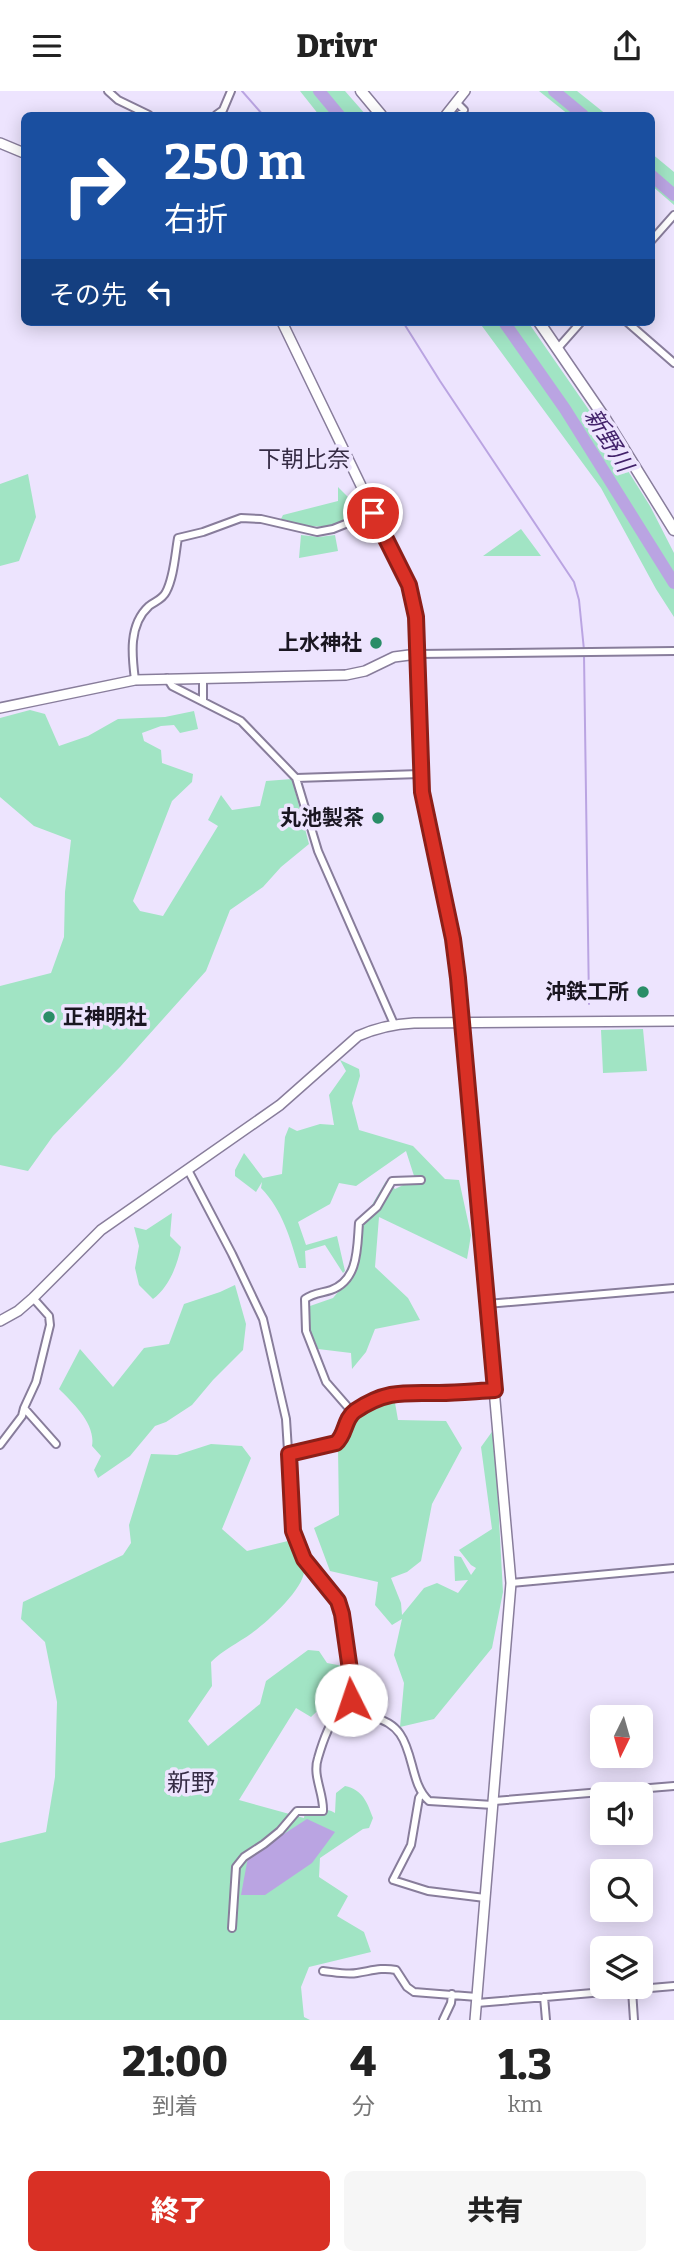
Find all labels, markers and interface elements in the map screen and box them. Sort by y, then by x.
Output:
icon: menu [28,27,66,65]
text: Drivr [297,27,377,65]
icon: share [608,27,646,65]
text: 250 m [164,133,305,192]
icon: right [49,140,140,231]
text: 右折 [164,200,228,238]
icon: left [141,273,179,311]
text: その先 [49,280,127,311]
water label: 新野川 [579,403,641,479]
district label: 下朝比奈 [258,445,350,473]
pin [343,483,403,543]
icon: arrive [354,494,392,532]
place label: 上水神社 [278,630,362,656]
marker: 上水神社 [368,635,384,651]
place label: 丸池製茶 [280,805,364,831]
marker: 丸池製茶 [370,810,386,826]
place label: 沖鉄工所 [545,979,629,1005]
marker: 沖鉄工所 [635,984,651,1000]
place label: 正神明社 [63,1004,147,1030]
marker: 正神明社 [41,1009,57,1025]
position arrow [314,1663,388,1737]
north arrow [590,1705,653,1767]
map controls [590,1705,653,1999]
district label: 新野 [167,1769,215,1797]
button: sound [590,1782,653,1845]
button: search [590,1859,653,1922]
button: layers [590,1936,653,1999]
text: 21:00 [122,2037,228,2087]
text: 4 [350,2037,376,2087]
text: 1.3 [498,2040,552,2090]
text: km [508,2090,542,2118]
text: 到着 [152,2092,198,2120]
text: 分 [352,2092,375,2120]
button: 終了 [28,2171,330,2251]
button: 共有 [344,2171,646,2251]

